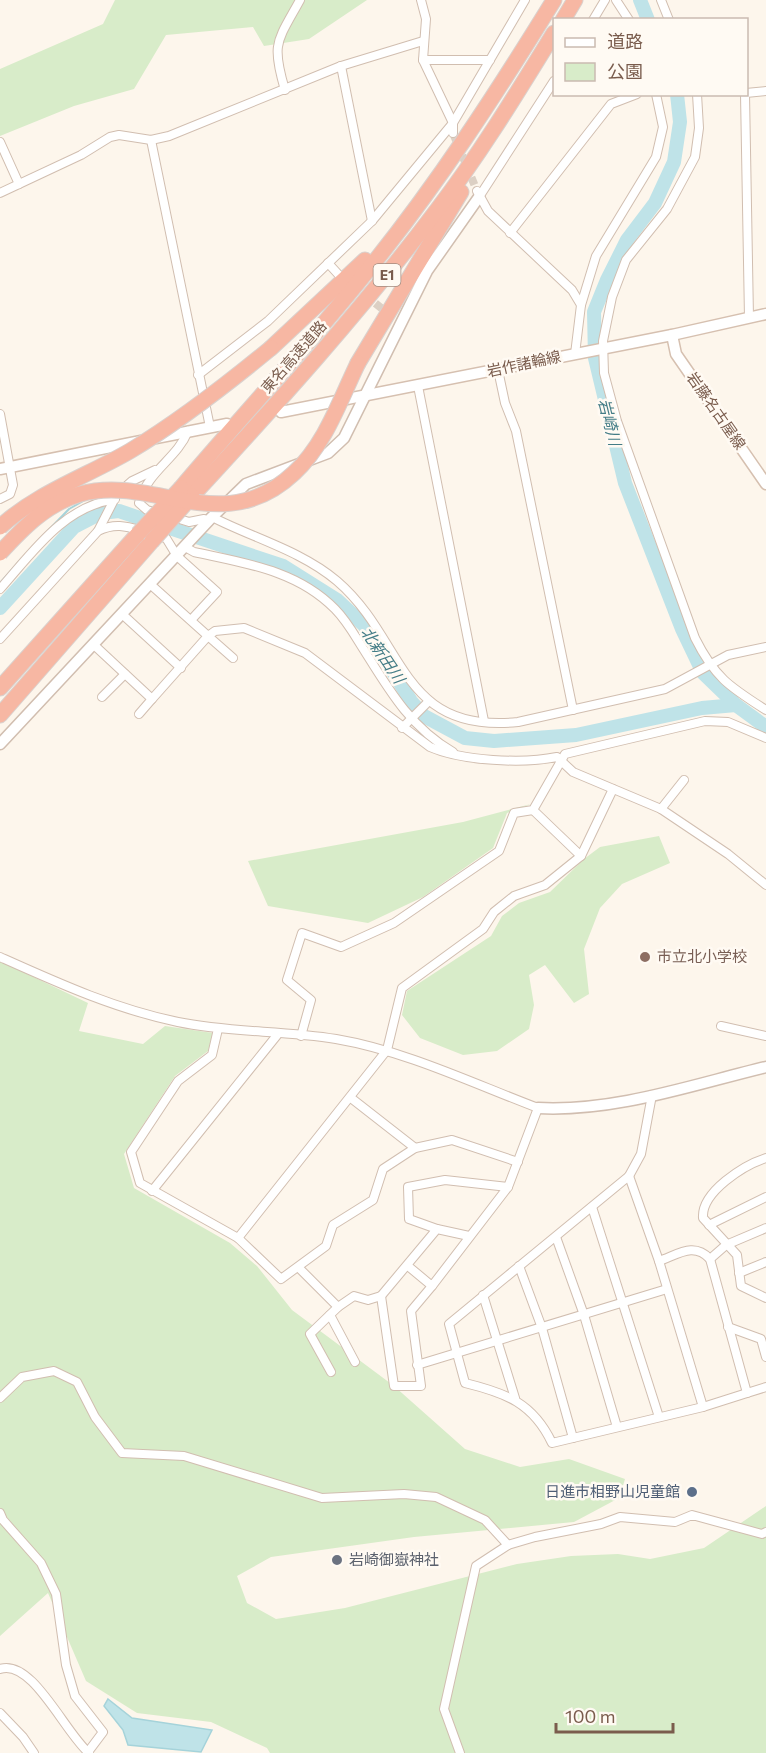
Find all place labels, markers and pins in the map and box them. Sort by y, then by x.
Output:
place label: 市立北小学校 [657,947,747,965]
marker: 市立北小学校 [638,950,652,964]
place label: 日進市相野山児童館 [545,1482,680,1500]
marker: 日進市相野山児童館 [685,1485,699,1499]
place label: 岩崎御嶽神社 [349,1550,439,1568]
marker: 岩崎御嶽神社 [330,1553,344,1567]

